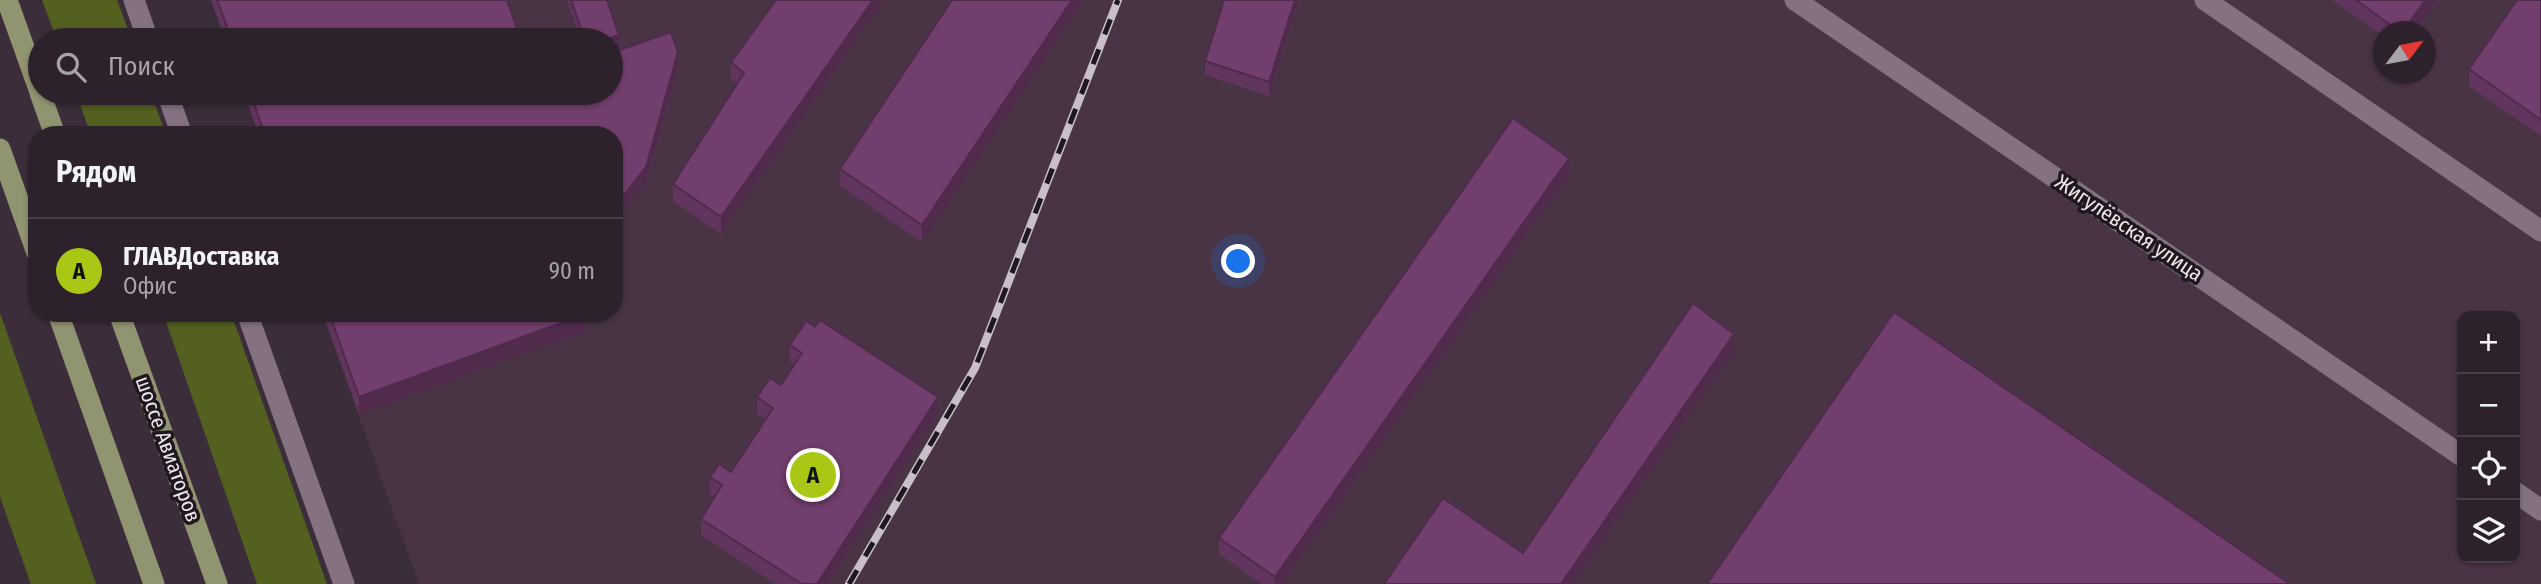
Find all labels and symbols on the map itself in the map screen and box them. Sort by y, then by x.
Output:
north arrow [2373,21,2436,84]
street label: Жигулёвская улица [2050,169,2208,287]
your location [1221,244,1255,278]
street label: шоссе Авиаторов [130,373,206,525]
pin: A [790,449,836,501]

